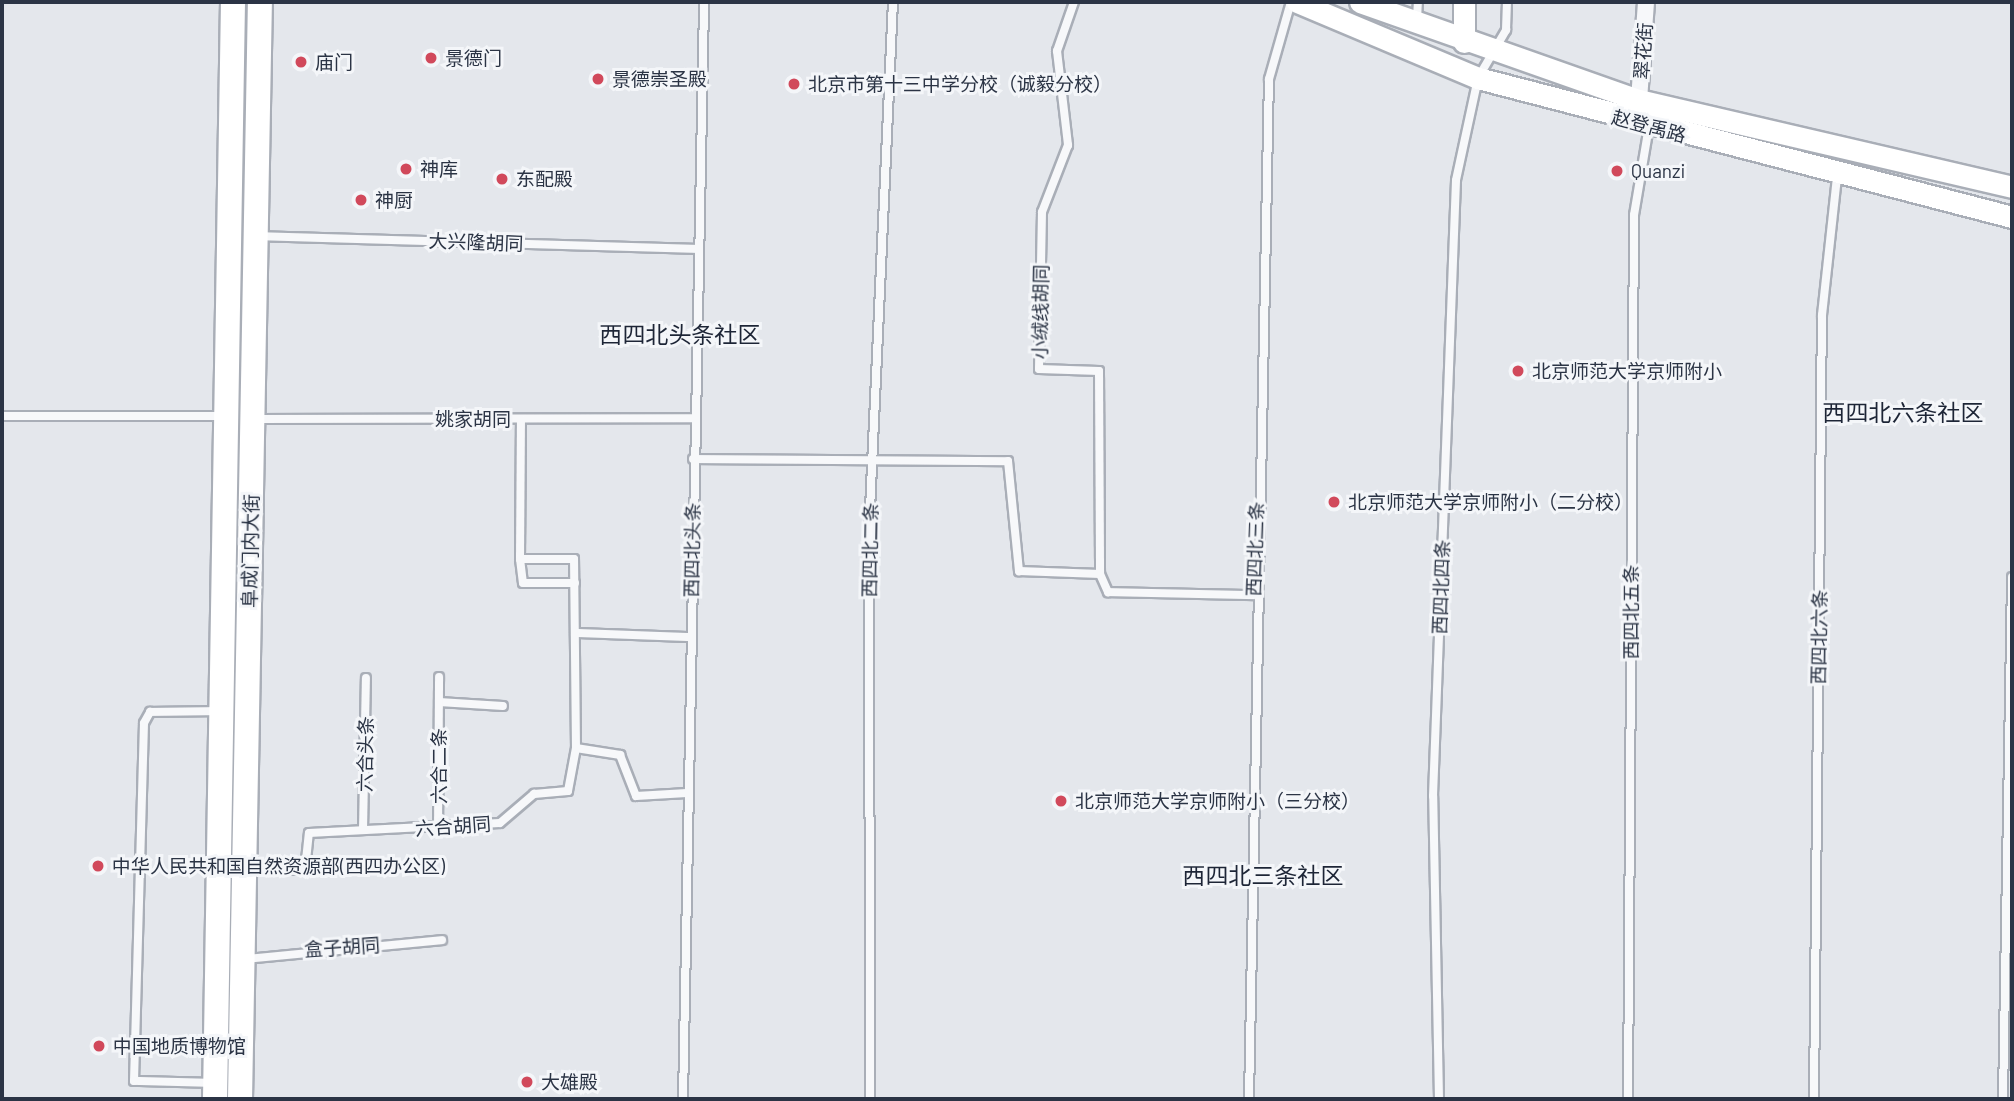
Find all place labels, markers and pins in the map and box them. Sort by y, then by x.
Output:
place label: 景德门 [445,47,502,69]
marker: 景德门 [423,50,439,66]
place label: 庙门 [315,51,353,73]
marker: 庙门 [293,54,309,70]
place label: 景德崇圣殿 [612,68,707,90]
marker: 景德崇圣殿 [590,71,606,87]
place label: 北京市第十三中学分校（诚毅分校） [808,73,1112,95]
marker: 北京市第十三中学分校（诚毅分校） [786,76,802,92]
place label: 神库 [420,158,458,180]
place label: Quanzi [1631,160,1685,182]
marker: 神库 [398,161,414,177]
marker: Quanzi [1609,163,1625,179]
place label: 东配殿 [516,168,573,190]
marker: 东配殿 [494,171,510,187]
place label: 神厨 [375,189,413,211]
marker: 神厨 [353,192,369,208]
place label: 北京师范大学京师附小 [1532,360,1722,382]
marker: 北京师范大学京师附小 [1510,363,1526,379]
place label: 北京师范大学京师附小（二分校） [1348,491,1633,513]
marker: 北京师范大学京师附小（二分校） [1326,494,1342,510]
place label: 北京师范大学京师附小（三分校） [1075,790,1360,812]
marker: 北京师范大学京师附小（三分校） [1053,793,1069,809]
place label: 中华人民共和国自然资源部(西四办公区) [112,855,445,877]
marker: 中华人民共和国自然资源部(西四办公区) [90,858,106,874]
place label: 中国地质博物馆 [113,1035,246,1057]
marker: 中国地质博物馆 [91,1038,107,1054]
place label: 大雄殿 [541,1071,598,1093]
marker: 大雄殿 [519,1074,535,1090]

